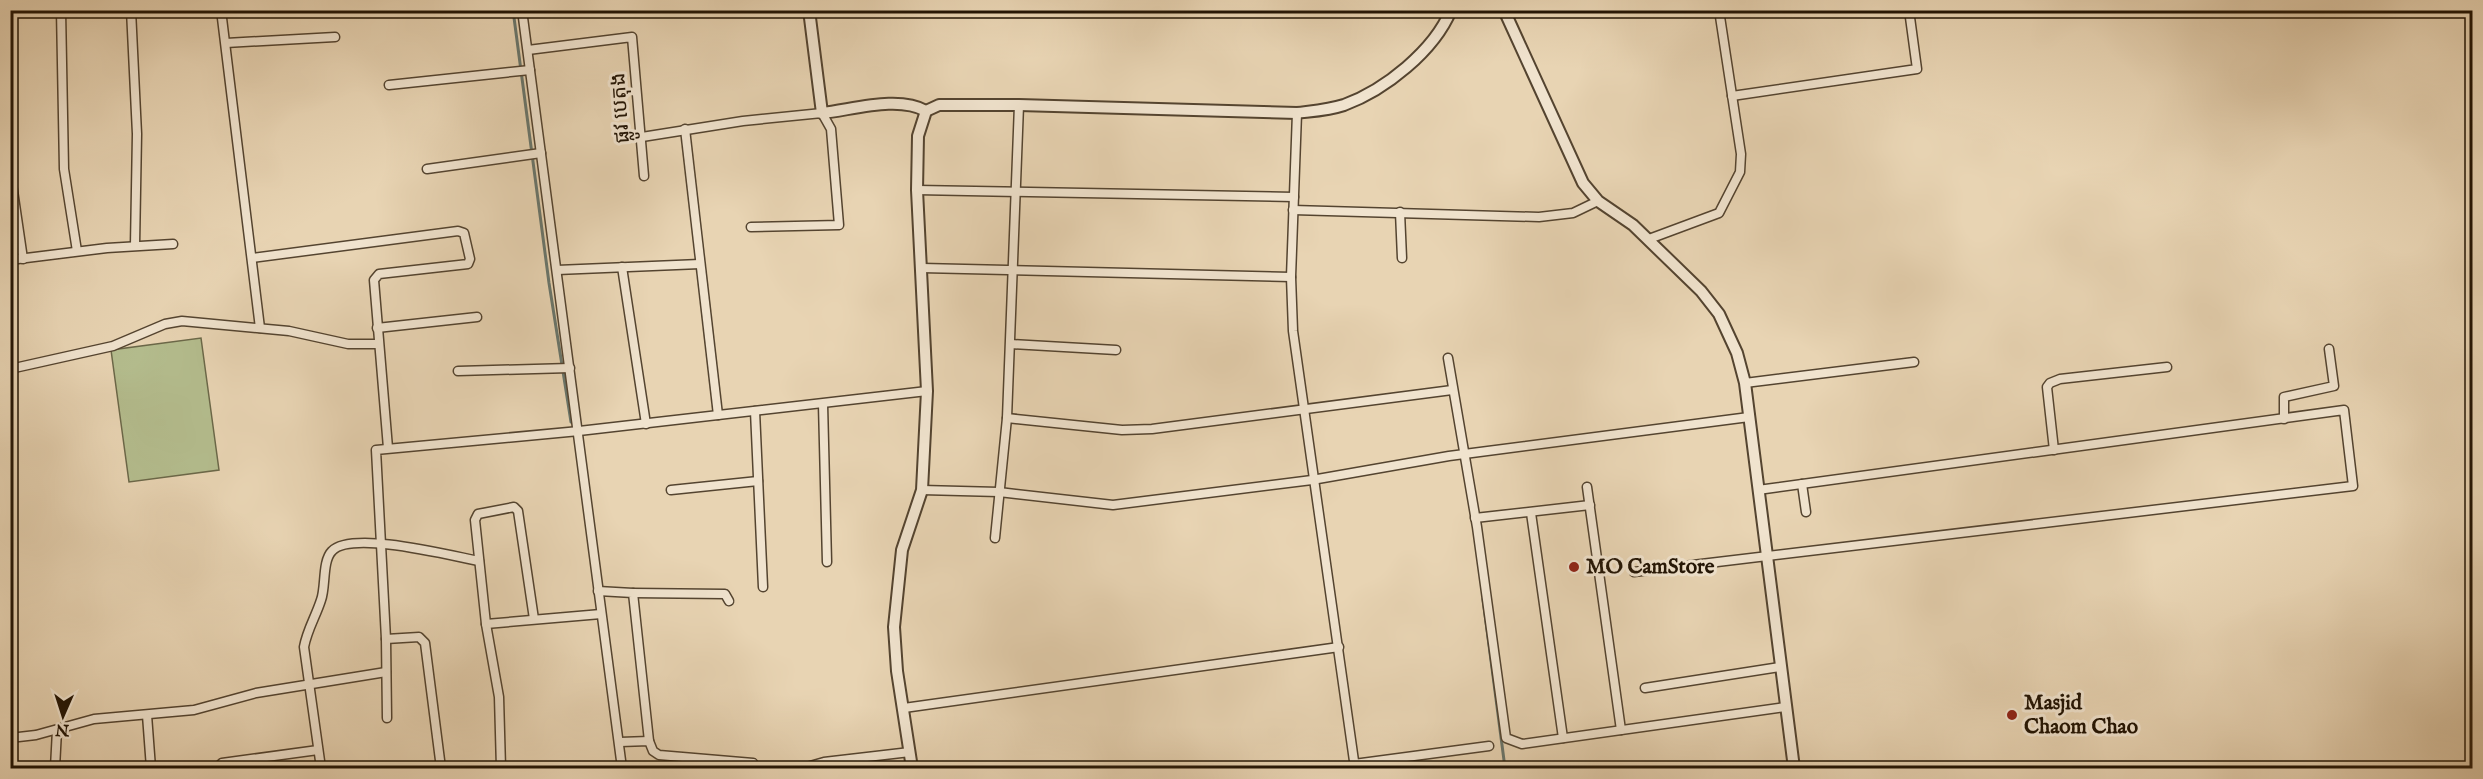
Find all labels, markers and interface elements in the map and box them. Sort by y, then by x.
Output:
street label: ផ្លូវ បេតុង [605,71,641,144]
place label: MO CamStore [1586,554,1715,581]
marker: MO CamStore [1567,560,1581,574]
north arrow [33,686,93,746]
place label: Masjid Chaom Chao [2024,690,2139,741]
marker: Masjid Chaom Chao [2005,708,2019,722]
text: N [55,719,71,739]

